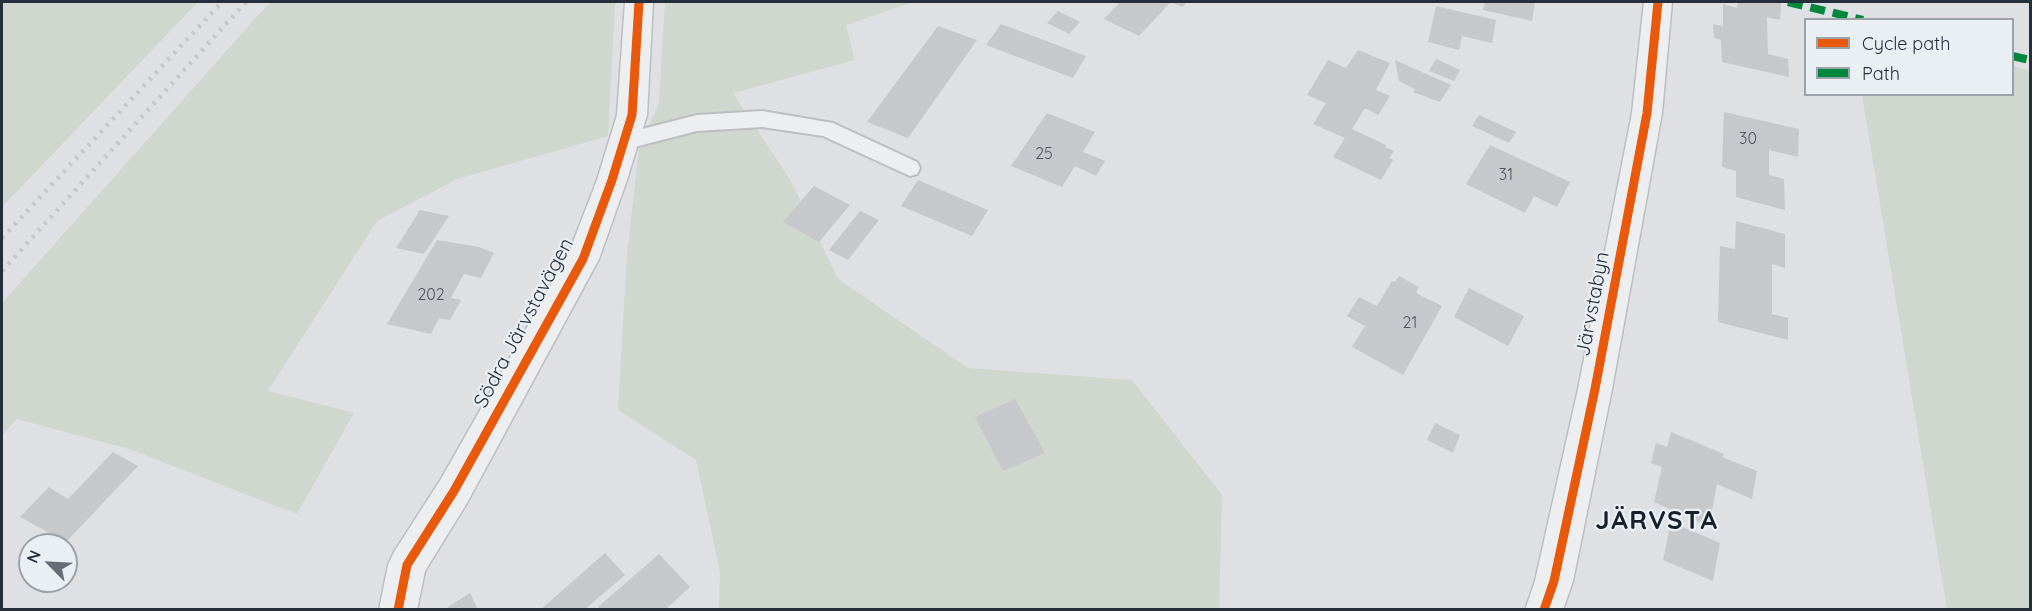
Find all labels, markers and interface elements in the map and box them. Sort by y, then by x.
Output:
legend [1804,18,2014,96]
text: Cycle path [1862,32,1950,55]
text: Path [1862,62,1900,85]
house number: 30 [1739,129,1757,149]
house number: 25 [1035,144,1053,164]
house number: 31 [1499,165,1513,185]
street label: Södra Järvstavägen [469,234,579,412]
street label: Järvstabyn [1571,250,1615,358]
house number: 202 [417,285,445,305]
house number: 21 [1403,313,1417,333]
district label: JÄRVSTA [1595,505,1719,537]
north arrow [18,533,78,593]
text: N [22,547,45,566]

